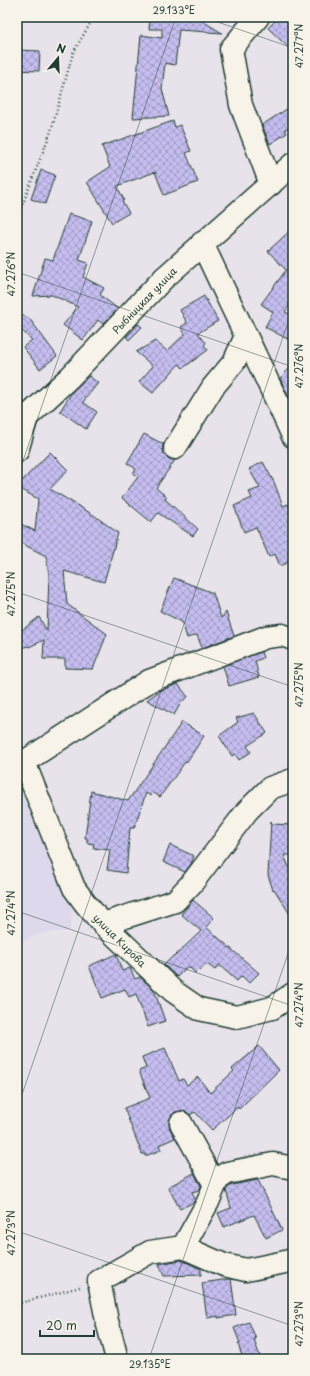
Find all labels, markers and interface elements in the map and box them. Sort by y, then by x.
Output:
text: 29.133°E [153,2,195,17]
text: 47.277°N [291,23,306,68]
north arrow [38,38,78,78]
text: N [55,39,69,58]
text: 47.276°N [3,251,18,296]
street label: Рыбницкая улица [108,263,180,337]
text: 47.276°N [291,343,306,388]
text: 47.275°N [3,571,18,617]
text: 47.275°N [291,662,306,708]
text: 47.274°N [3,890,18,936]
street label: улица Кирова [90,910,150,970]
text: 47.274°N [291,982,306,1028]
text: 47.273°N [3,1210,18,1256]
text: 47.273°N [291,1301,306,1347]
scale bar [40,1312,94,1338]
text: 20 m [46,1316,77,1334]
text: 29.135°E [129,1356,171,1371]

